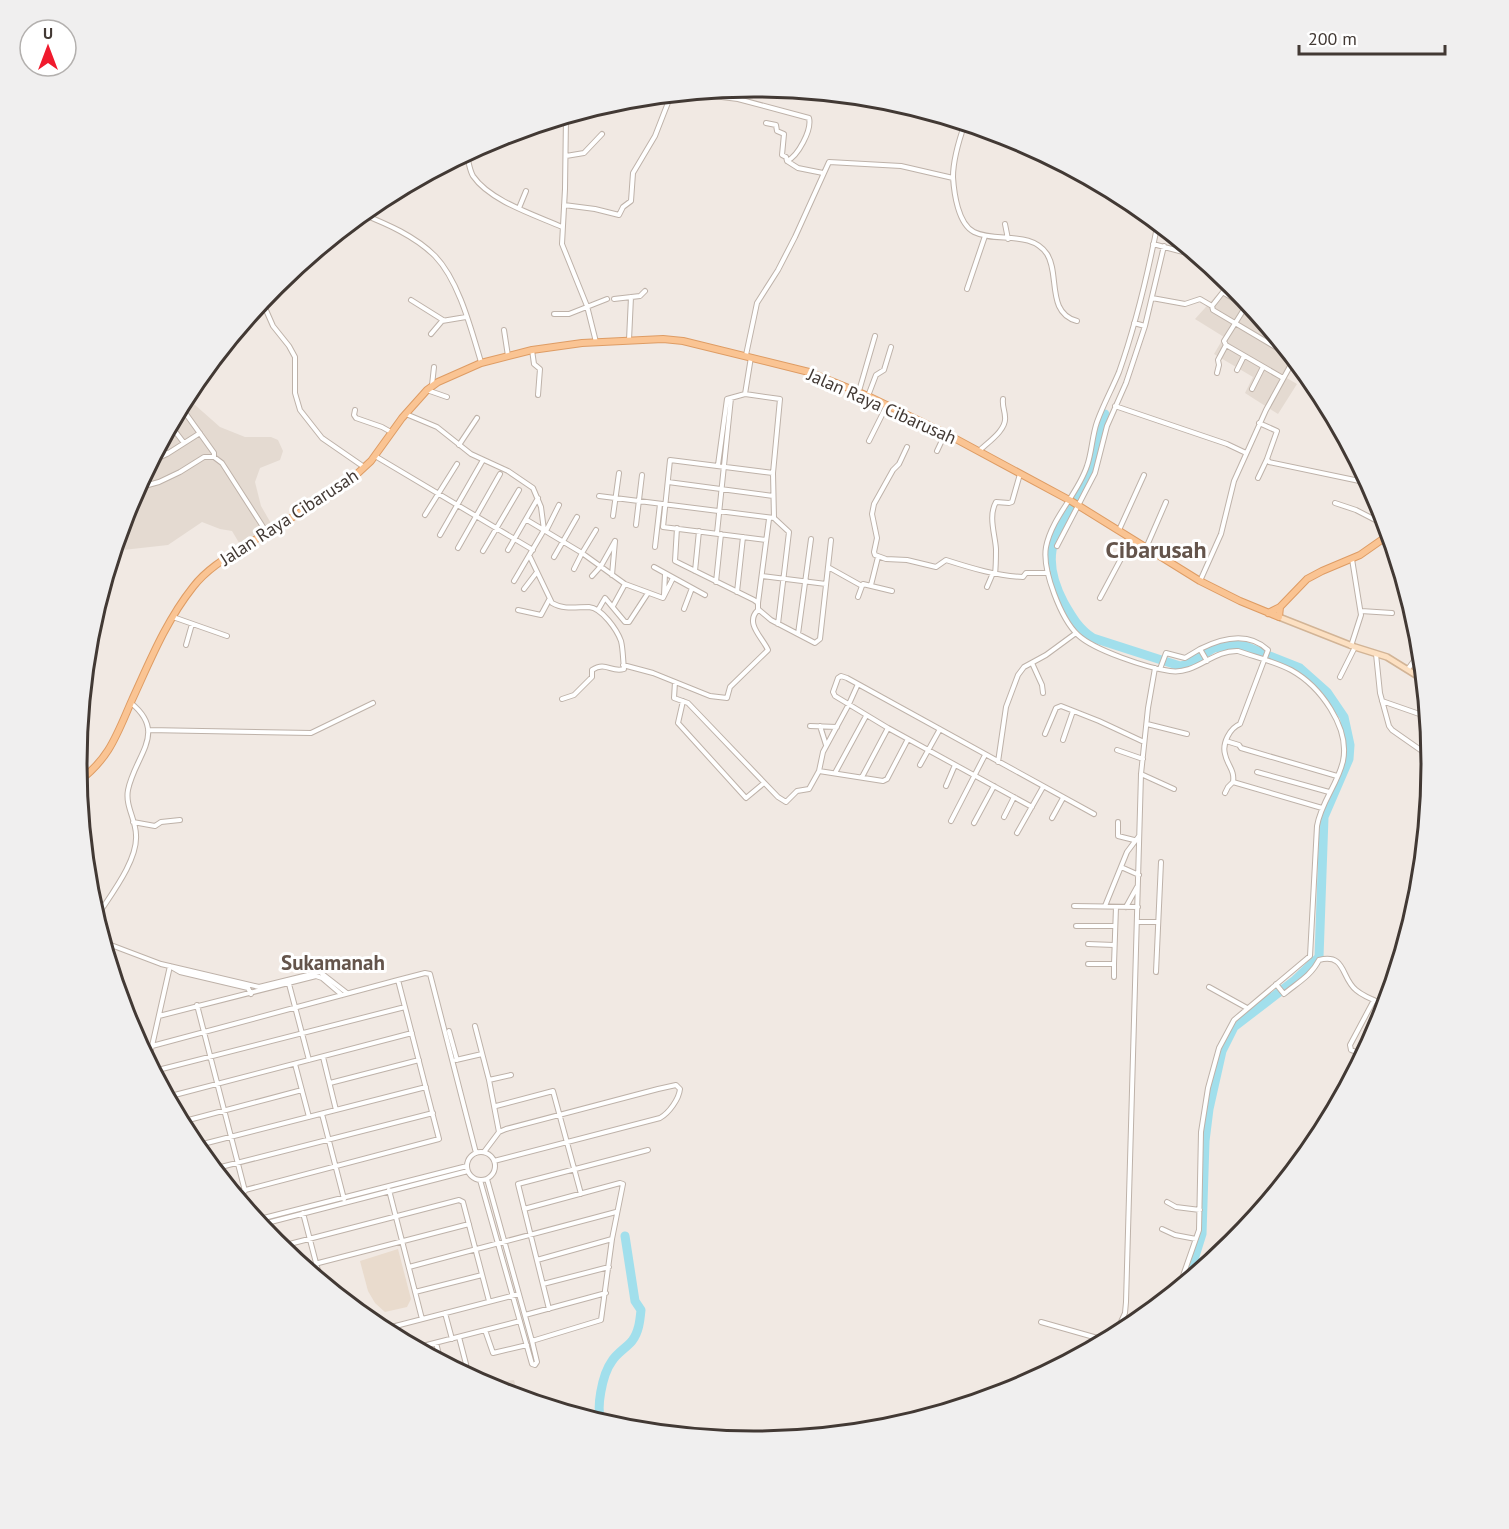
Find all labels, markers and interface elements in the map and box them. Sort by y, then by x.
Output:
north arrow [18,18,78,78]
scale bar [1299,18,1444,56]
text: U [43,23,53,43]
text: 200 m [1308,27,1357,50]
street label: Jalan Raya Cibarusah [803,362,960,449]
street label: Jalan Raya Cibarusah [215,464,363,571]
district label: Cibarusah [1105,534,1207,565]
district label: Sukamanah [281,949,385,976]

